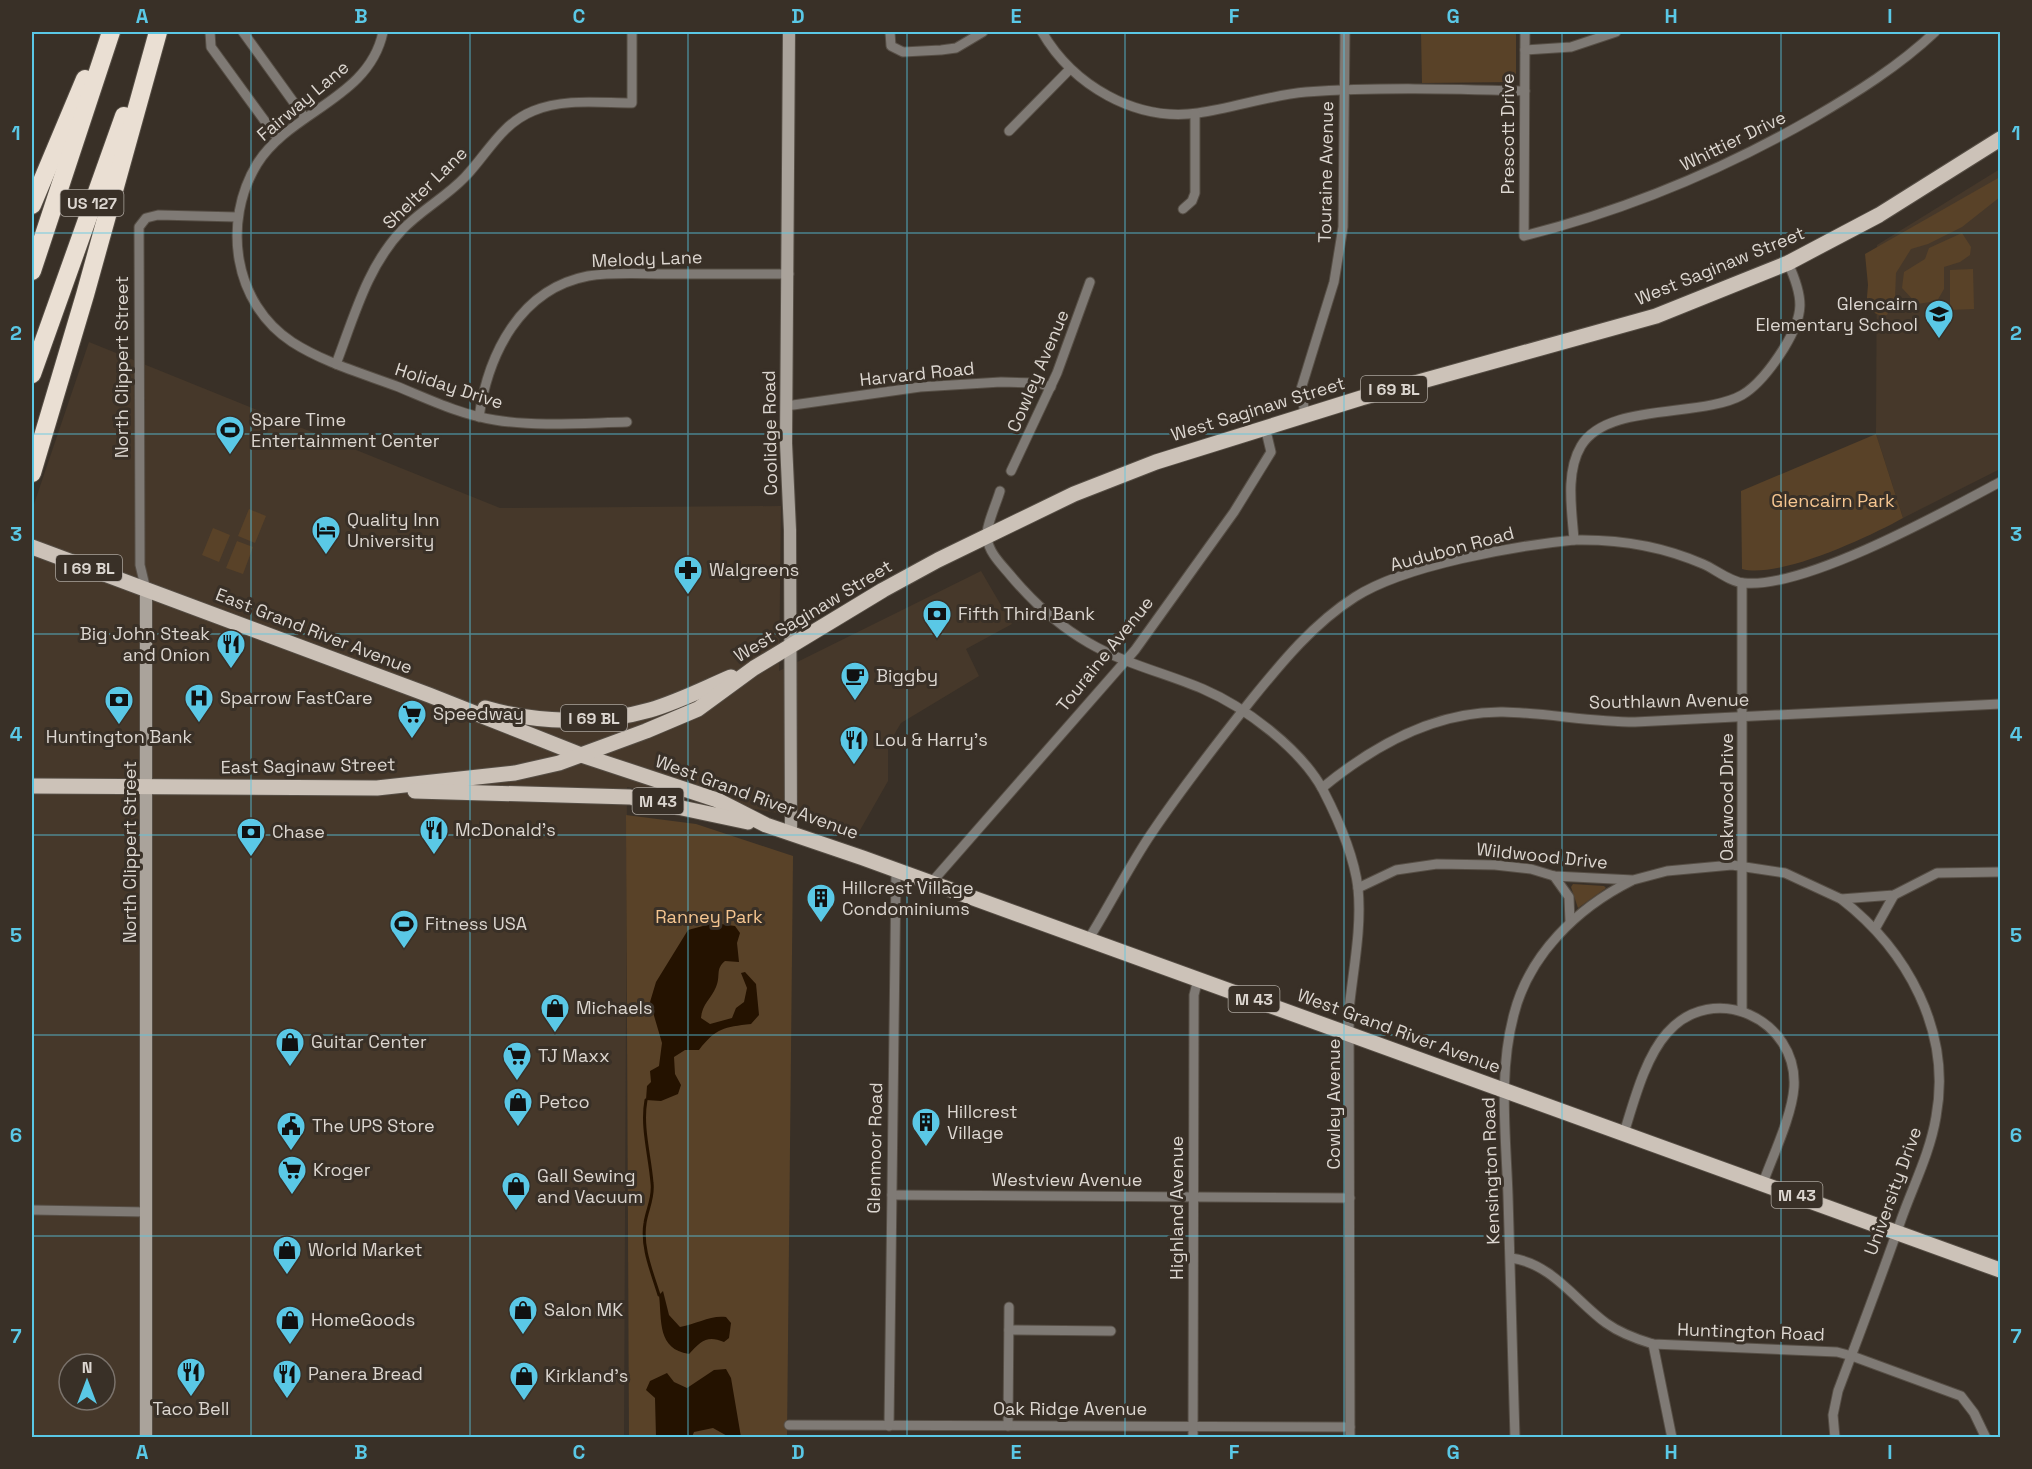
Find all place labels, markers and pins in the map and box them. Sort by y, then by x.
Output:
place label: Glencairn Elementary School [1755,292,1918,336]
school or university icon: Glencairn Elementary School [1923,298,1955,340]
place label: Spare Time Entertainment Center [251,408,440,452]
sports icon: Spare Time Entertainment Center [214,414,246,456]
place label: Quality Inn University [347,508,440,552]
hotel icon: Quality Inn University [310,514,342,556]
pharmacy icon: Walgreens [672,554,704,596]
place label: Walgreens [709,558,799,581]
bank icon: Fifth Third Bank [921,598,953,640]
place label: Fifth Third Bank [958,602,1095,625]
place label: Big John Steak and Onion [80,622,210,666]
restaurant icon: Big John Steak and Onion [215,628,247,670]
cafe icon: Biggby [839,660,871,702]
place label: Biggby [876,664,938,687]
hospital icon: Sparrow FastCare [183,682,215,724]
bank icon: Huntington Bank [103,684,135,726]
place label: Sparrow FastCare [220,686,373,709]
supermarket icon: Speedway [396,698,428,740]
place label: Speedway [433,702,524,725]
restaurant icon: Lou & Harry's [838,724,870,766]
place label: Huntington Bank [46,725,193,748]
place label: Lou & Harry's [875,728,988,751]
restaurant icon: McDonald's [418,814,450,856]
bank icon: Chase [235,816,267,858]
place label: McDonald's [455,818,556,841]
place label: Chase [272,820,325,843]
place label: Hillcrest Village Condominiums [842,876,974,920]
building icon: Hillcrest Village Condominiums [805,882,837,924]
sports icon: Fitness USA [388,908,420,950]
place label: Fitness USA [425,912,527,935]
shop icon: Michaels [539,992,571,1034]
place label: Michaels [576,996,652,1019]
shop icon: Guitar Center [274,1026,306,1068]
place label: Guitar Center [311,1030,427,1053]
supermarket icon: TJ Maxx [501,1040,533,1082]
place label: TJ Maxx [538,1044,610,1067]
shop icon: Petco [502,1086,534,1128]
place label: Petco [539,1090,590,1113]
place label: Hillcrest Village [947,1100,1017,1144]
building icon: Hillcrest Village [910,1106,942,1148]
public building icon: The UPS Store [275,1110,307,1152]
place label: The UPS Store [312,1114,435,1137]
supermarket icon: Kroger [276,1154,308,1196]
place label: Kroger [313,1158,371,1181]
place label: Gall Sewing and Vacuum [537,1164,643,1208]
shop icon: Gall Sewing and Vacuum [500,1170,532,1212]
shop icon: World Market [271,1234,303,1276]
place label: World Market [308,1238,423,1261]
shop icon: Salon MK [507,1294,539,1336]
place label: Salon MK [544,1298,623,1321]
shop icon: HomeGoods [274,1304,306,1346]
place label: HomeGoods [311,1308,415,1331]
restaurant icon: Taco Bell [175,1356,207,1398]
restaurant icon: Panera Bread [271,1358,303,1400]
shop icon: Kirkland's [508,1360,540,1402]
place label: Panera Bread [308,1362,423,1385]
place label: Kirkland's [545,1364,628,1387]
place label: Taco Bell [152,1397,230,1420]

